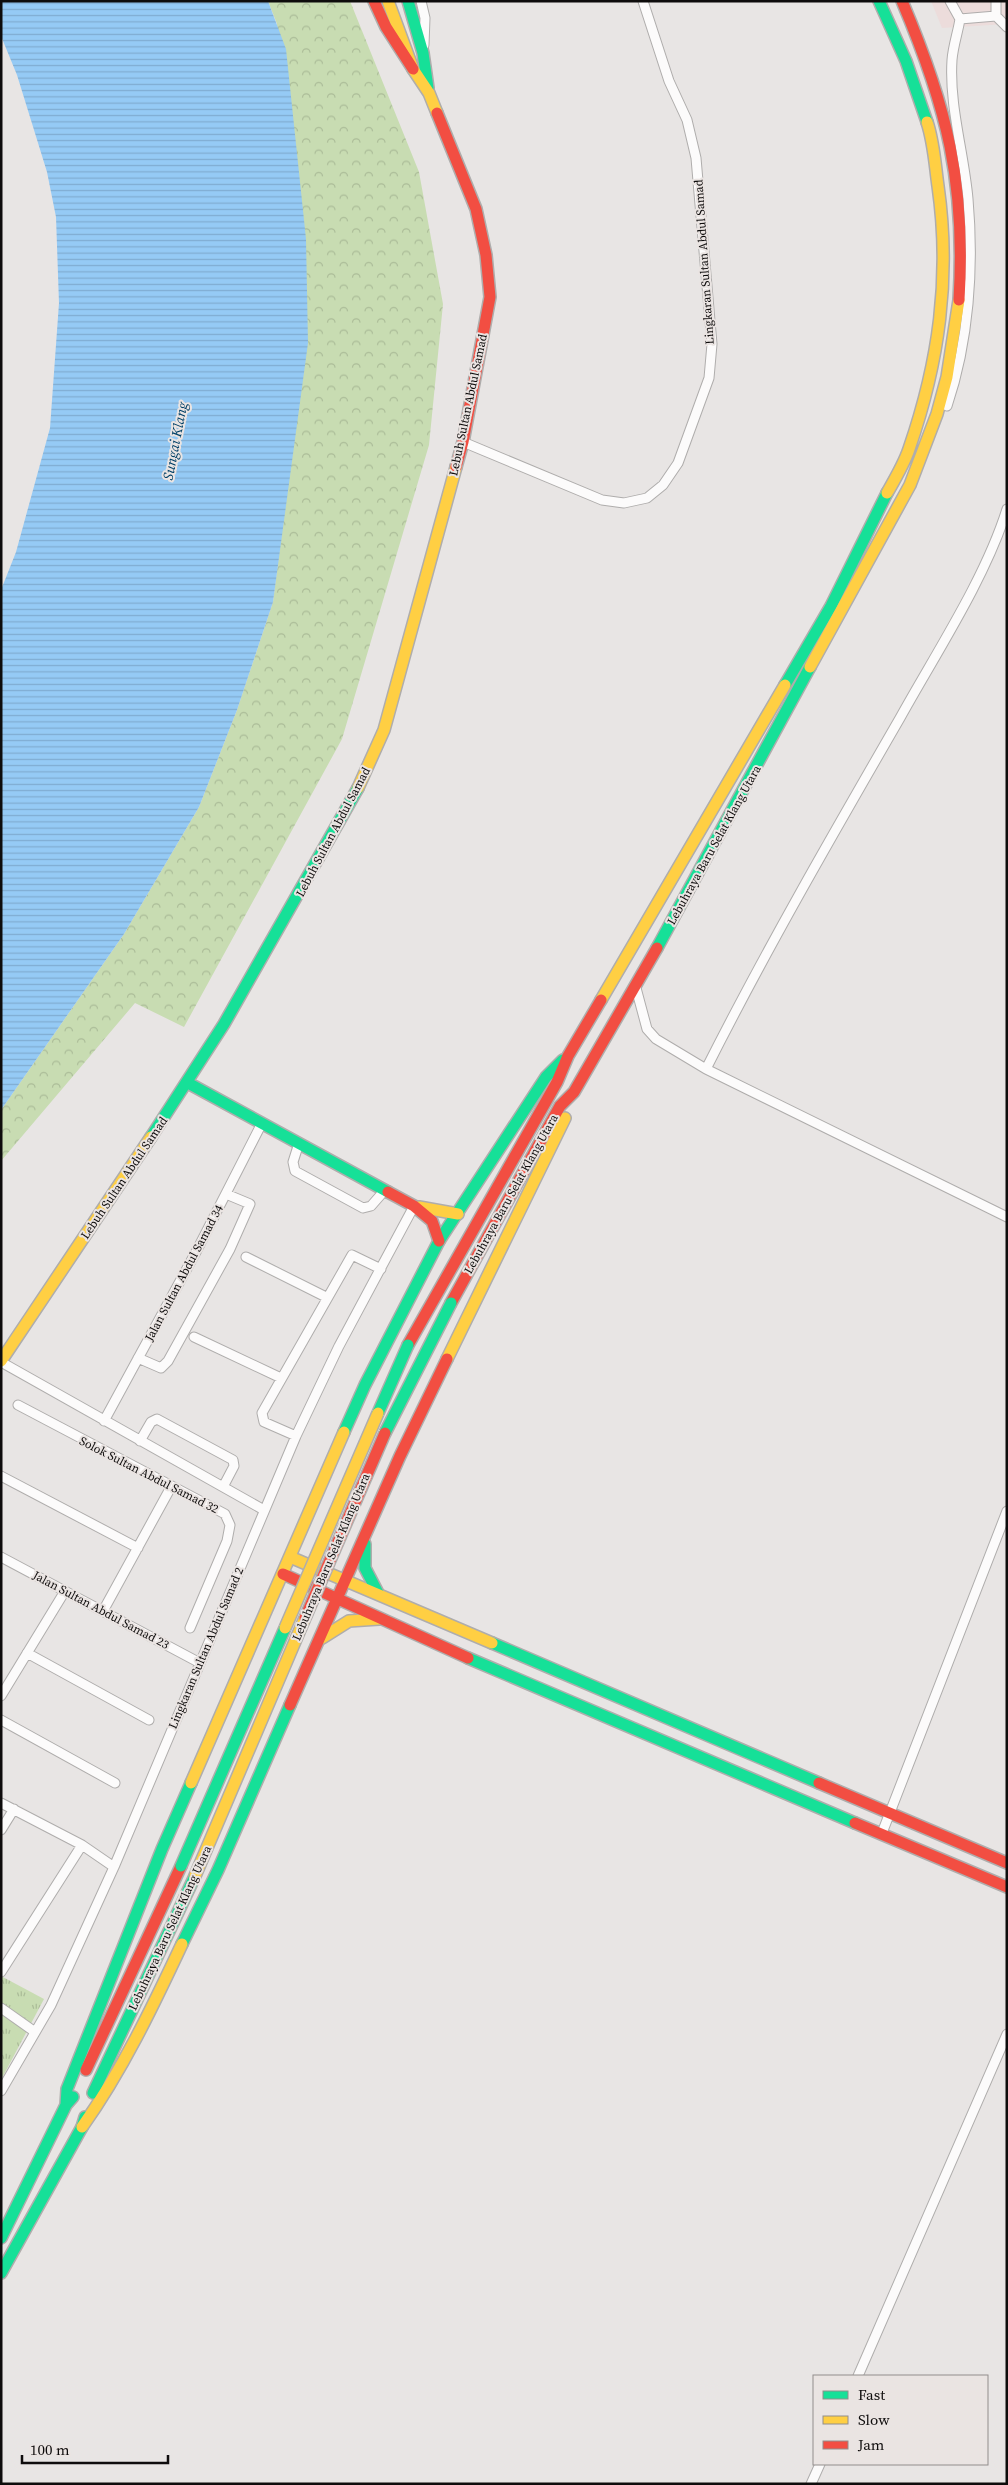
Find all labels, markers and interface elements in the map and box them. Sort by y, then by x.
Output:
street label: Lingkaran Sultan Abdul Samad [690,179,718,345]
street label: Lebuh Sultan Abdul Samad [445,333,491,477]
water label: Sungai Klang [158,399,193,482]
street label: Lebuhraya Baru Selat Klang Utara [663,762,765,928]
street label: Lebuh Sultan Abdul Samad [292,764,374,900]
street label: Lebuhraya Baru Selat Klang Utara [460,1111,562,1277]
street label: Lebuh Sultan Abdul Samad [77,1113,171,1242]
street label: Jalan Sultan Abdul Samad 34 [141,1202,227,1345]
street label: Solok Sultan Abdul Samad 32 [77,1433,221,1517]
street label: Lebuhraya Baru Selat Klang Utara [288,1470,374,1643]
street label: Lingkaran Sultan Abdul Samad 2 [165,1565,247,1731]
street label: Jalan Sultan Abdul Samad 23 [29,1567,172,1653]
street label: Lebuhraya Baru Selat Klang Utara [125,1842,216,2013]
legend [813,2375,988,2465]
text: Fast [858,2384,885,2405]
text: Slow [858,2409,890,2430]
scale bar [22,2432,169,2464]
text: Jam [857,2434,885,2455]
text: 100 m [30,2439,70,2460]

